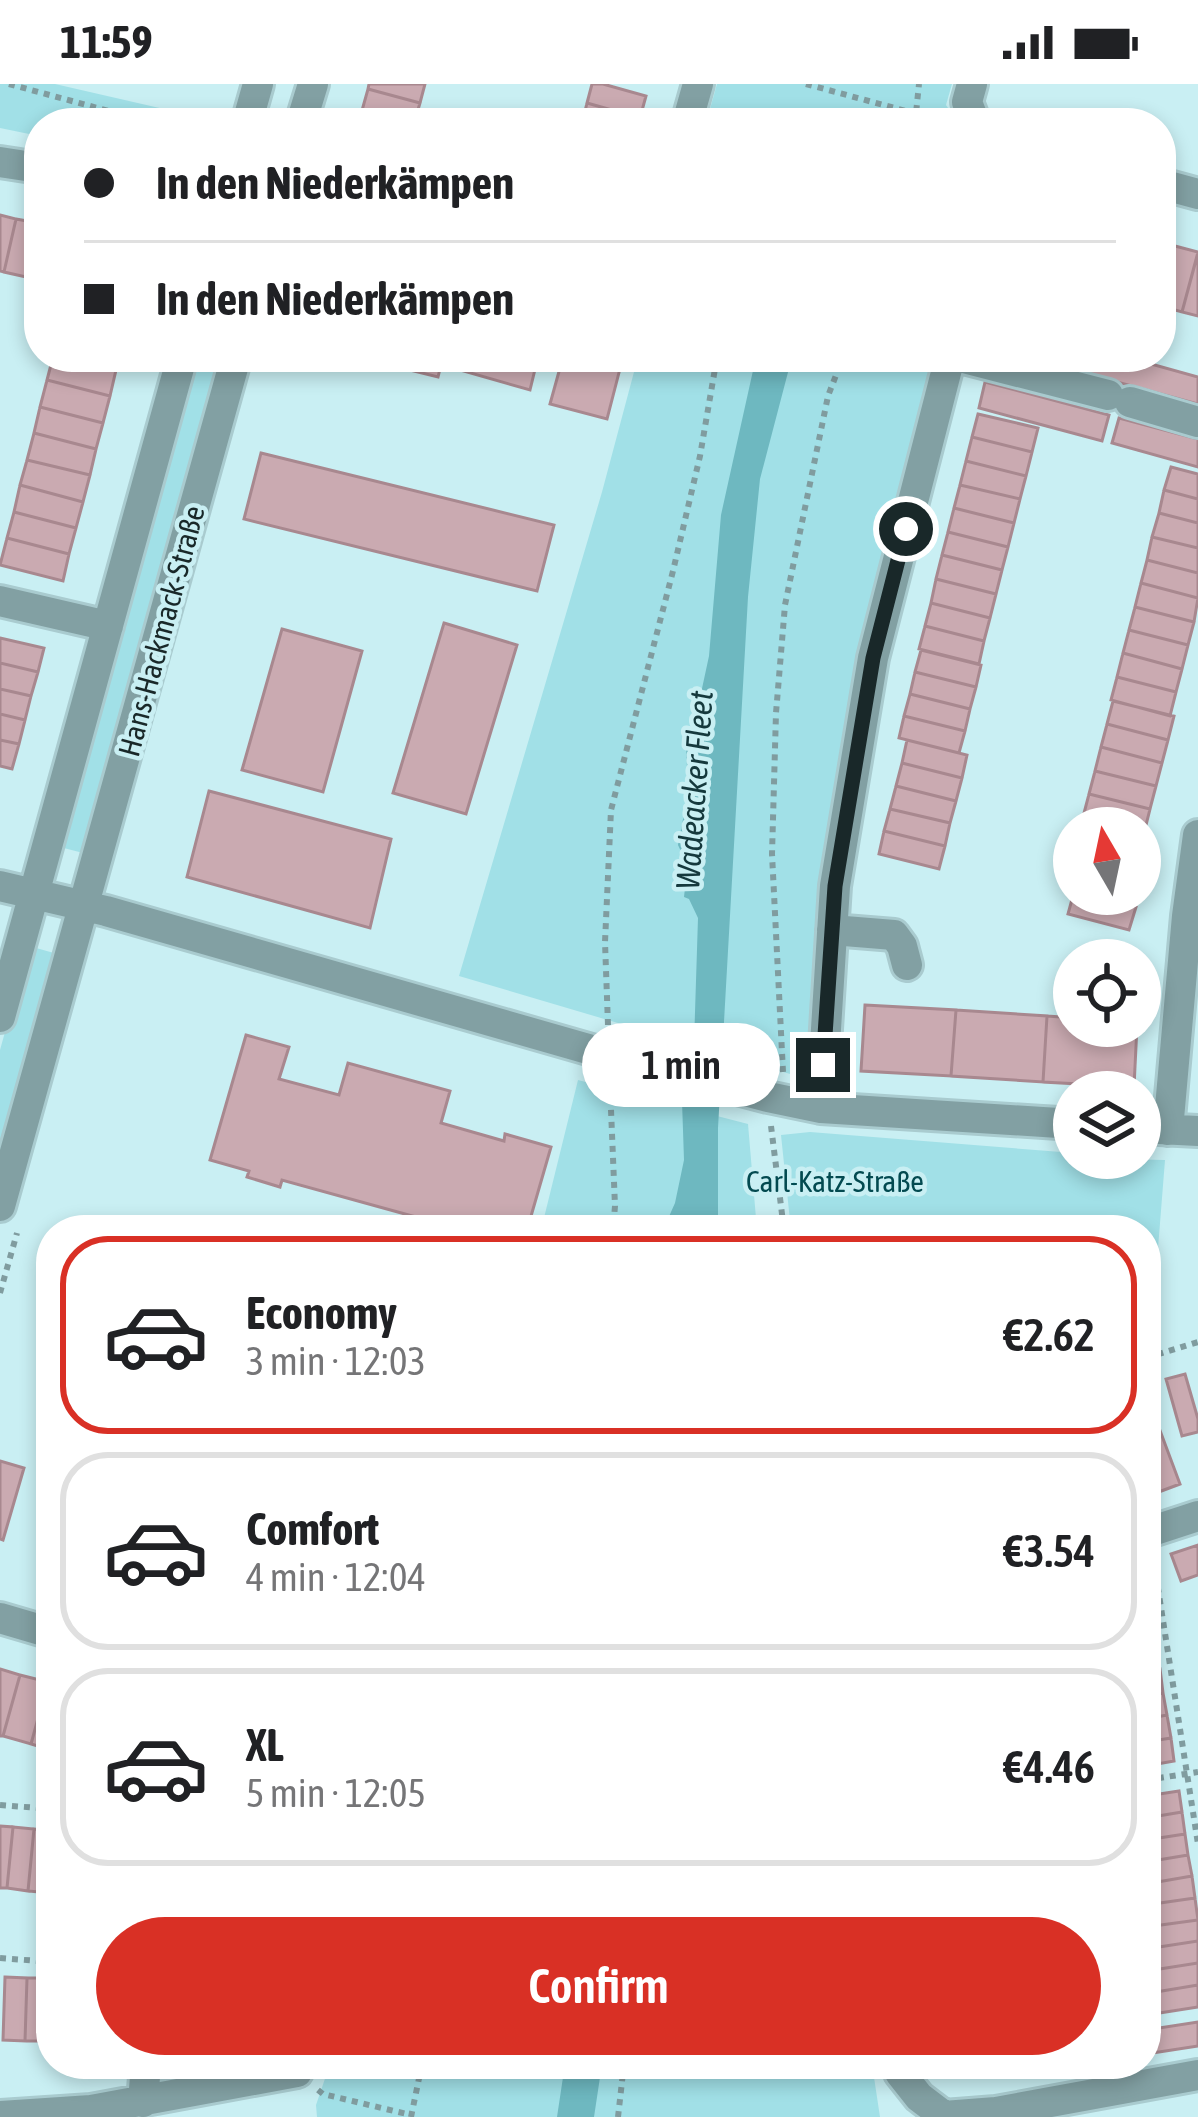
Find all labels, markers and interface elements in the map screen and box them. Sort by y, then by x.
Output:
text: 11:59 [60,16,153,68]
text: In den Niederkämpen [156,157,514,209]
text: In den Niederkämpen [156,273,514,325]
street label: Hans-Hackmack-Straße [111,502,211,760]
route start [879,502,933,556]
water label: Wadeacker Fleet [668,689,720,891]
north arrow [1053,807,1161,915]
map controls [1053,807,1161,1179]
button: locate [1053,939,1161,1047]
callout: 1 min [583,1023,781,1107]
route end [796,1038,850,1092]
text: 1 min [641,1043,721,1087]
button: layers [1053,1071,1161,1179]
park label: Carl-Katz-Straße [746,1164,924,1198]
icon: car [102,1281,210,1389]
text: Economy [246,1287,397,1339]
text: €2.62 [1003,1309,1095,1361]
text: 3 min · 12:03 [246,1339,426,1383]
icon: car [102,1497,210,1605]
text: Comfort [246,1503,379,1555]
text: €3.54 [1003,1525,1095,1577]
text: 4 min · 12:04 [246,1555,426,1599]
icon: car [102,1713,210,1821]
text: XL [246,1719,284,1771]
text: €4.46 [1003,1741,1095,1793]
text: 5 min · 12:05 [246,1771,426,1815]
button: Confirm [96,1917,1101,2055]

